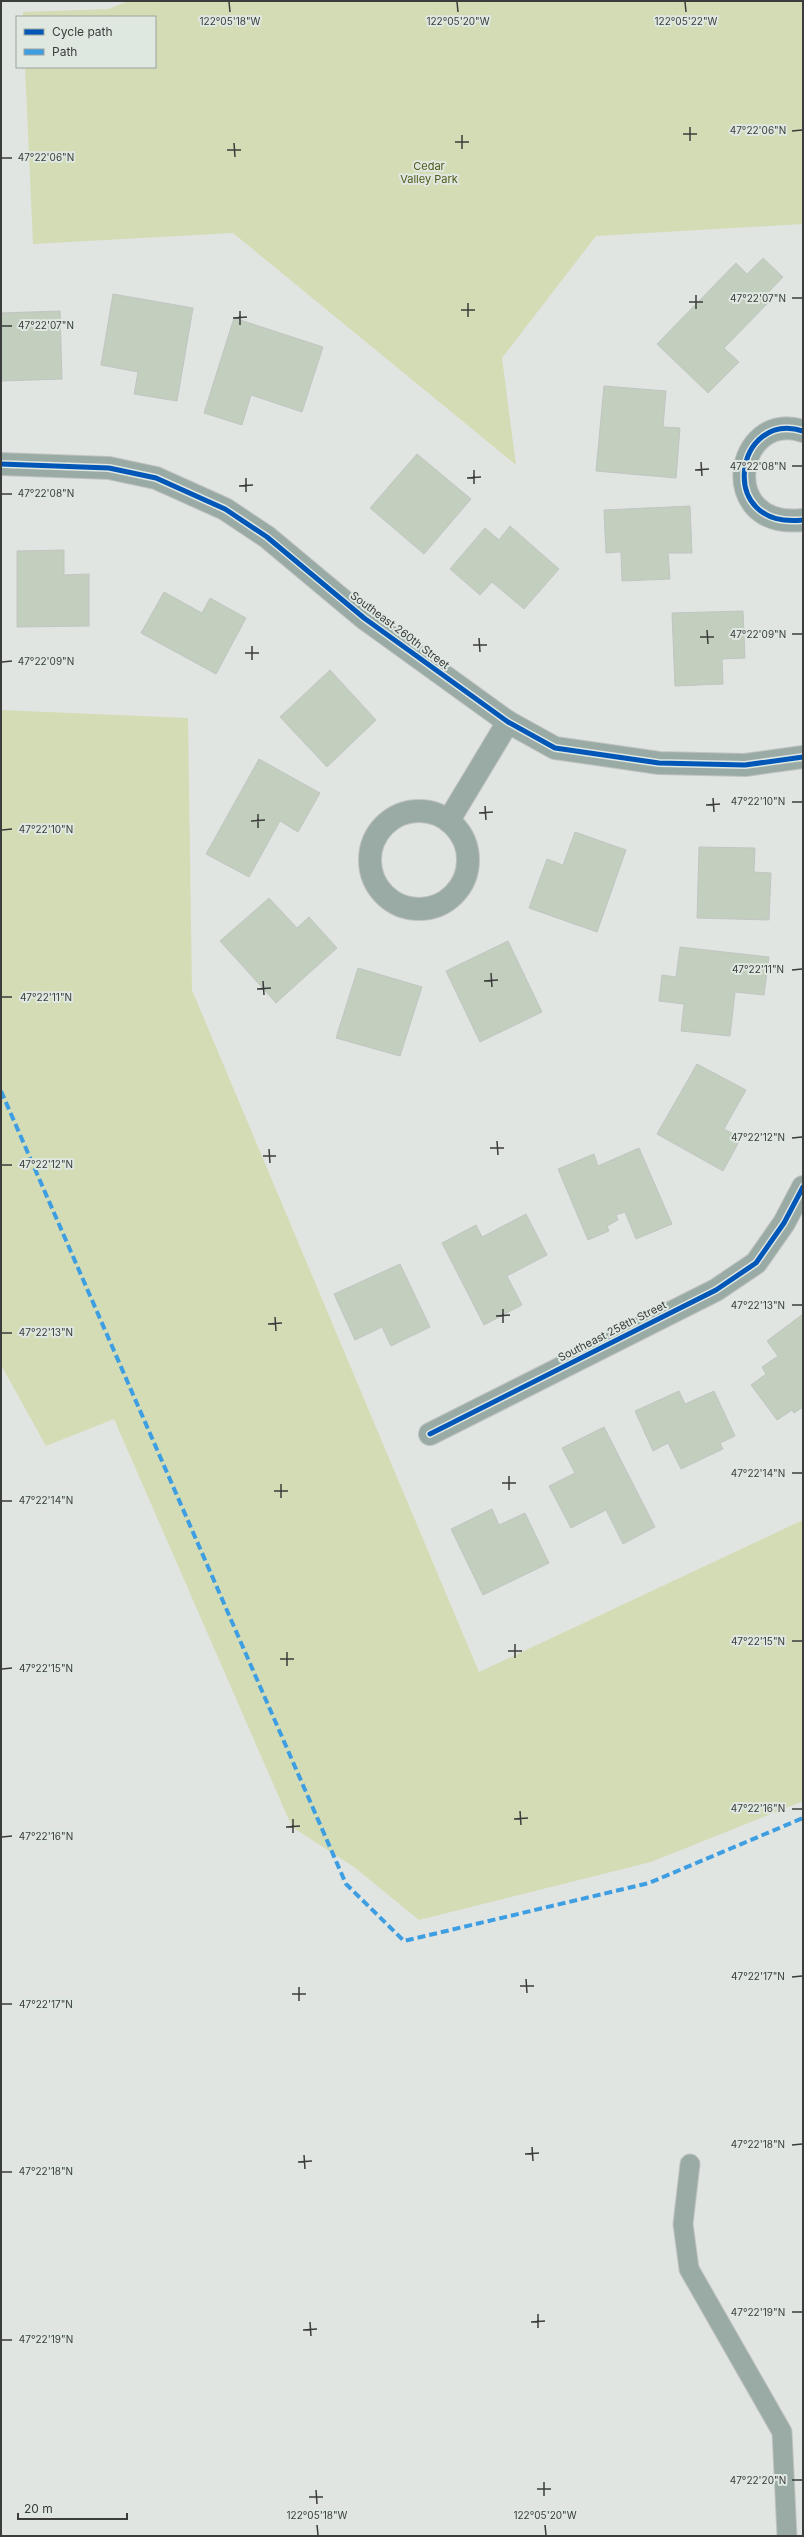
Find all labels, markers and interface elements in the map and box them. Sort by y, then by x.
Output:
text: 122°05'18"W [200,15,261,27]
text: 122°05'20"W [426,15,490,27]
text: 122°05'22"W [655,15,718,27]
legend [16,16,156,68]
text: Cycle path [52,24,113,39]
text: Path [52,44,77,59]
text: 47°22'06"N [730,124,786,136]
text: 47°22'06"N [18,151,74,163]
park label: Cedar Valley Park [400,159,458,186]
text: 47°22'07"N [730,292,786,304]
text: 47°22'07"N [18,319,74,331]
text: 47°22'08"N [730,460,786,472]
text: 47°22'08"N [18,487,74,499]
street label: Southeast 260th Street [348,588,453,672]
text: 47°22'09"N [730,628,786,640]
text: 47°22'09"N [18,655,74,667]
text: 47°22'10"N [731,795,785,807]
text: 47°22'10"N [19,823,73,835]
text: 47°22'11"N [732,963,784,975]
text: 47°22'11"N [20,991,72,1003]
text: 47°22'12"N [731,1131,785,1143]
text: 47°22'12"N [19,1158,73,1170]
street label: Southeast 258th Street [555,1297,669,1364]
text: 47°22'13"N [731,1299,785,1311]
text: 47°22'13"N [19,1326,73,1338]
text: 47°22'14"N [731,1467,785,1479]
text: 47°22'14"N [19,1494,73,1506]
text: 47°22'15"N [731,1635,785,1647]
text: 47°22'15"N [19,1662,73,1674]
text: 47°22'16"N [731,1802,785,1814]
text: 47°22'16"N [19,1830,73,1842]
text: 47°22'17"N [731,1970,785,1982]
text: 47°22'17"N [19,1998,73,2010]
text: 47°22'18"N [731,2138,785,2150]
text: 47°22'18"N [19,2165,73,2177]
text: 47°22'19"N [731,2306,785,2318]
text: 47°22'19"N [19,2333,73,2345]
text: 47°22'20"N [730,2474,786,2486]
scale bar [18,2495,127,2521]
text: 20 m [24,2501,53,2516]
text: 122°05'18"W [287,2509,348,2521]
text: 122°05'20"W [513,2509,577,2521]

